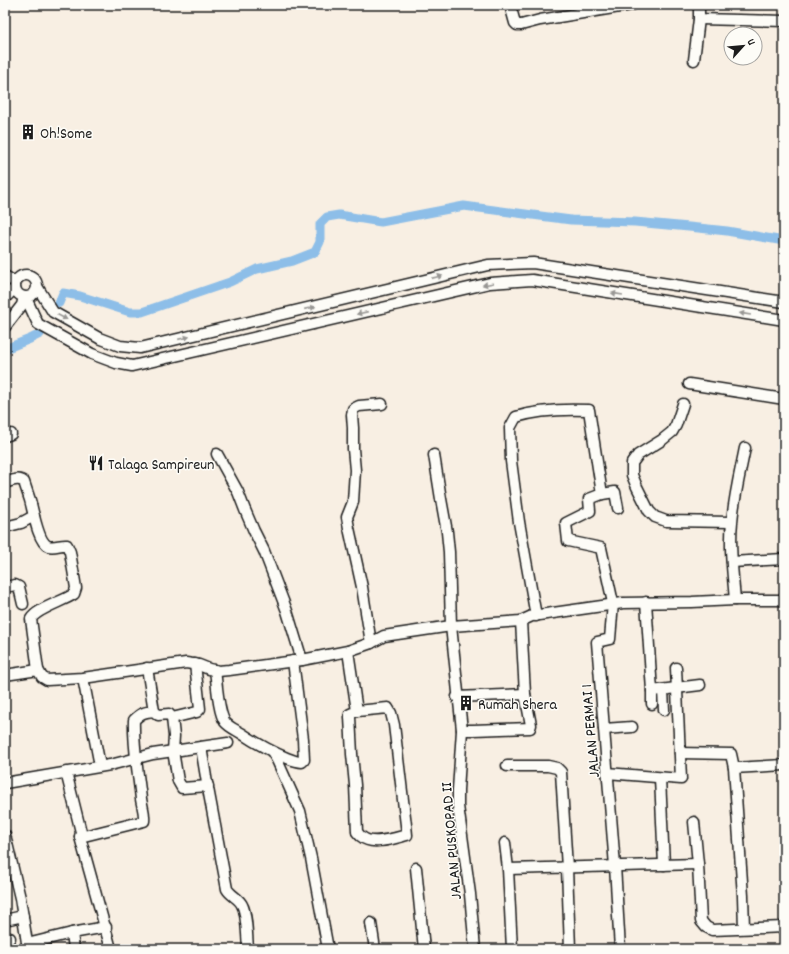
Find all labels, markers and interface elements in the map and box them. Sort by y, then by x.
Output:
north arrow [723,26,763,66]
text: U [742,36,758,48]
building icon: Oh!Some [19,123,37,141]
place label: Oh!Some [40,123,92,146]
one-way arrow [431,274,443,280]
one-way arrow [482,281,494,287]
one-way arrow [611,291,623,297]
one-way arrow [304,304,317,310]
one-way arrow [355,310,368,316]
one-way arrow [739,311,752,317]
one-way arrow [56,314,68,321]
one-way arrow [178,334,190,340]
restaurant icon: Talaga Sampireun [87,454,105,472]
place label: Talaga Sampireun [108,454,215,477]
street label: JALAN PERMAI 1 [576,683,607,779]
building icon: Rumah Shera [457,694,475,712]
place label: Rumah Shera [478,694,558,717]
street label: JALAN PUSKOPAD II [436,781,469,900]

